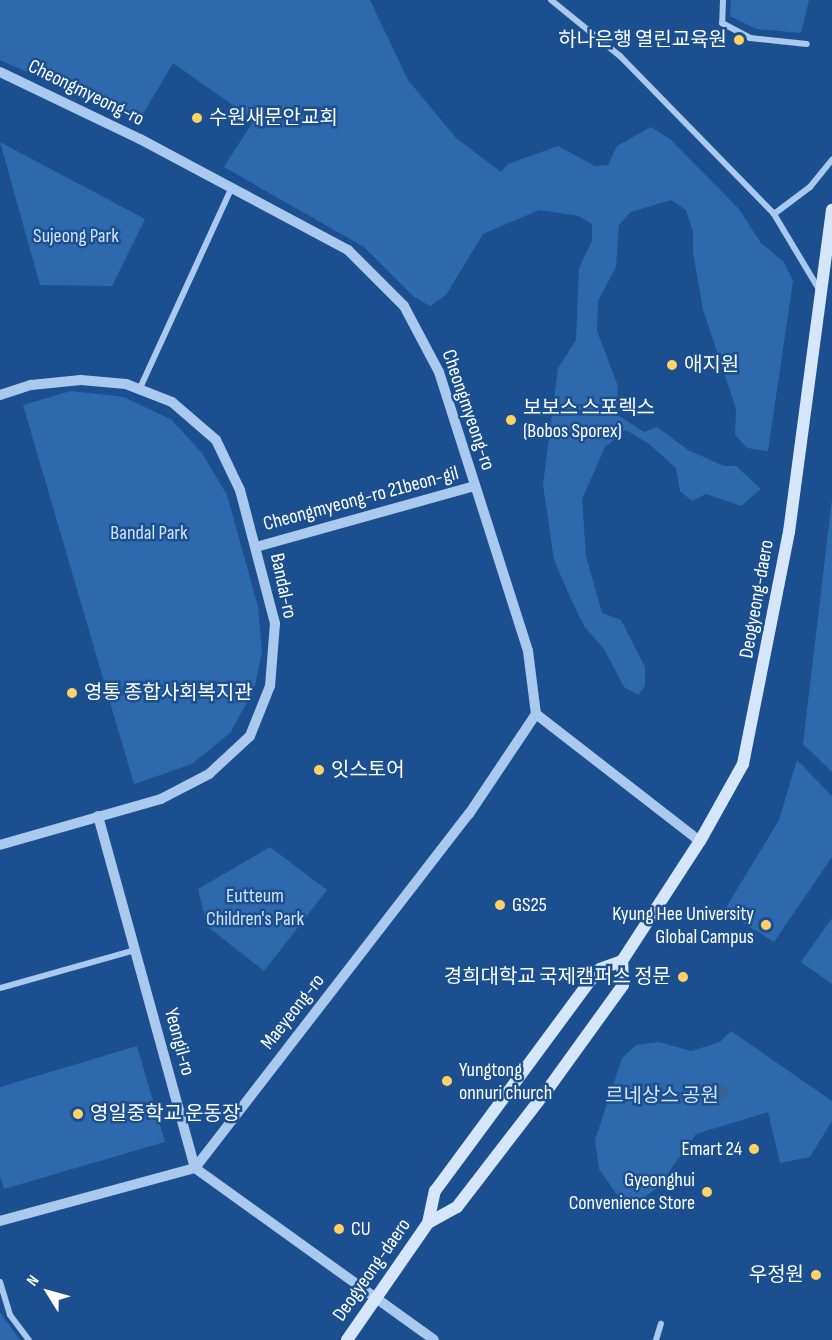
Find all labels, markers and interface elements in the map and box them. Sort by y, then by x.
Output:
place label: 하나은행 열린교육원 [558,28,727,52]
marker: 하나은행 열린교육원 [732,33,746,47]
street label: Cheongmyeong-ro [24,55,148,131]
place label: 수원새문안교회 [209,106,338,130]
marker: 수원새문안교회 [190,111,204,125]
park label: Sujeong Park [33,224,119,248]
street label: Cheongmyeong-ro [436,347,500,473]
place label: 애지원 [684,353,739,377]
marker: 애지원 [665,358,679,372]
place label: 보보스 스포렉스 (Bobos Sporex) [523,396,655,443]
marker: 보보스 스포렉스 (Bobos Sporex) [504,413,518,427]
street label: Cheongmyeong-ro 21beon-gil [261,461,461,537]
park label: Bandal Park [110,521,188,545]
street label: Deogyeong-daero [735,538,779,660]
street label: Bandal-ro [264,551,302,621]
place label: 영통 종합사회복지관 [84,681,253,705]
marker: 영통 종합사회복지관 [65,686,79,700]
place label: 잇스토어 [331,758,405,782]
marker: 잇스토어 [312,763,326,777]
park label: Eutteum Children's Park [206,884,304,931]
place label: GS25 [512,893,547,917]
marker: GS25 [493,898,507,912]
place label: Kyung Hee University Global Campus [612,902,754,949]
marker: Kyung Hee University Global Campus [759,918,773,932]
place label: 경희대학교 국제캠퍼스 정문 [444,965,671,989]
street label: Maeyeong-ro [256,969,330,1055]
marker: 경희대학교 국제캠퍼스 정문 [676,970,690,984]
street label: Yeongil-ro [159,1006,199,1078]
place label: Yungtong onnuri church [459,1058,552,1105]
marker: Yungtong onnuri church [440,1074,454,1088]
park label: 르네상스 공원 [605,1084,719,1108]
place label: 영일중학교 운동장 [90,1102,240,1126]
marker: 영일중학교 운동장 [71,1107,85,1121]
place label: Emart 24 [681,1137,742,1161]
marker: Emart 24 [747,1142,761,1156]
place label: Gyeonghui Convenience Store [569,1168,695,1215]
marker: Gyeonghui Convenience Store [700,1185,714,1199]
street label: Deogyeong-daero [328,1214,416,1326]
place label: CU [351,1217,371,1241]
marker: CU [332,1222,346,1236]
north arrow [18,1262,78,1322]
place label: 우정원 [749,1263,804,1287]
marker: 우정원 [809,1268,823,1282]
text: N [23,1272,43,1290]

